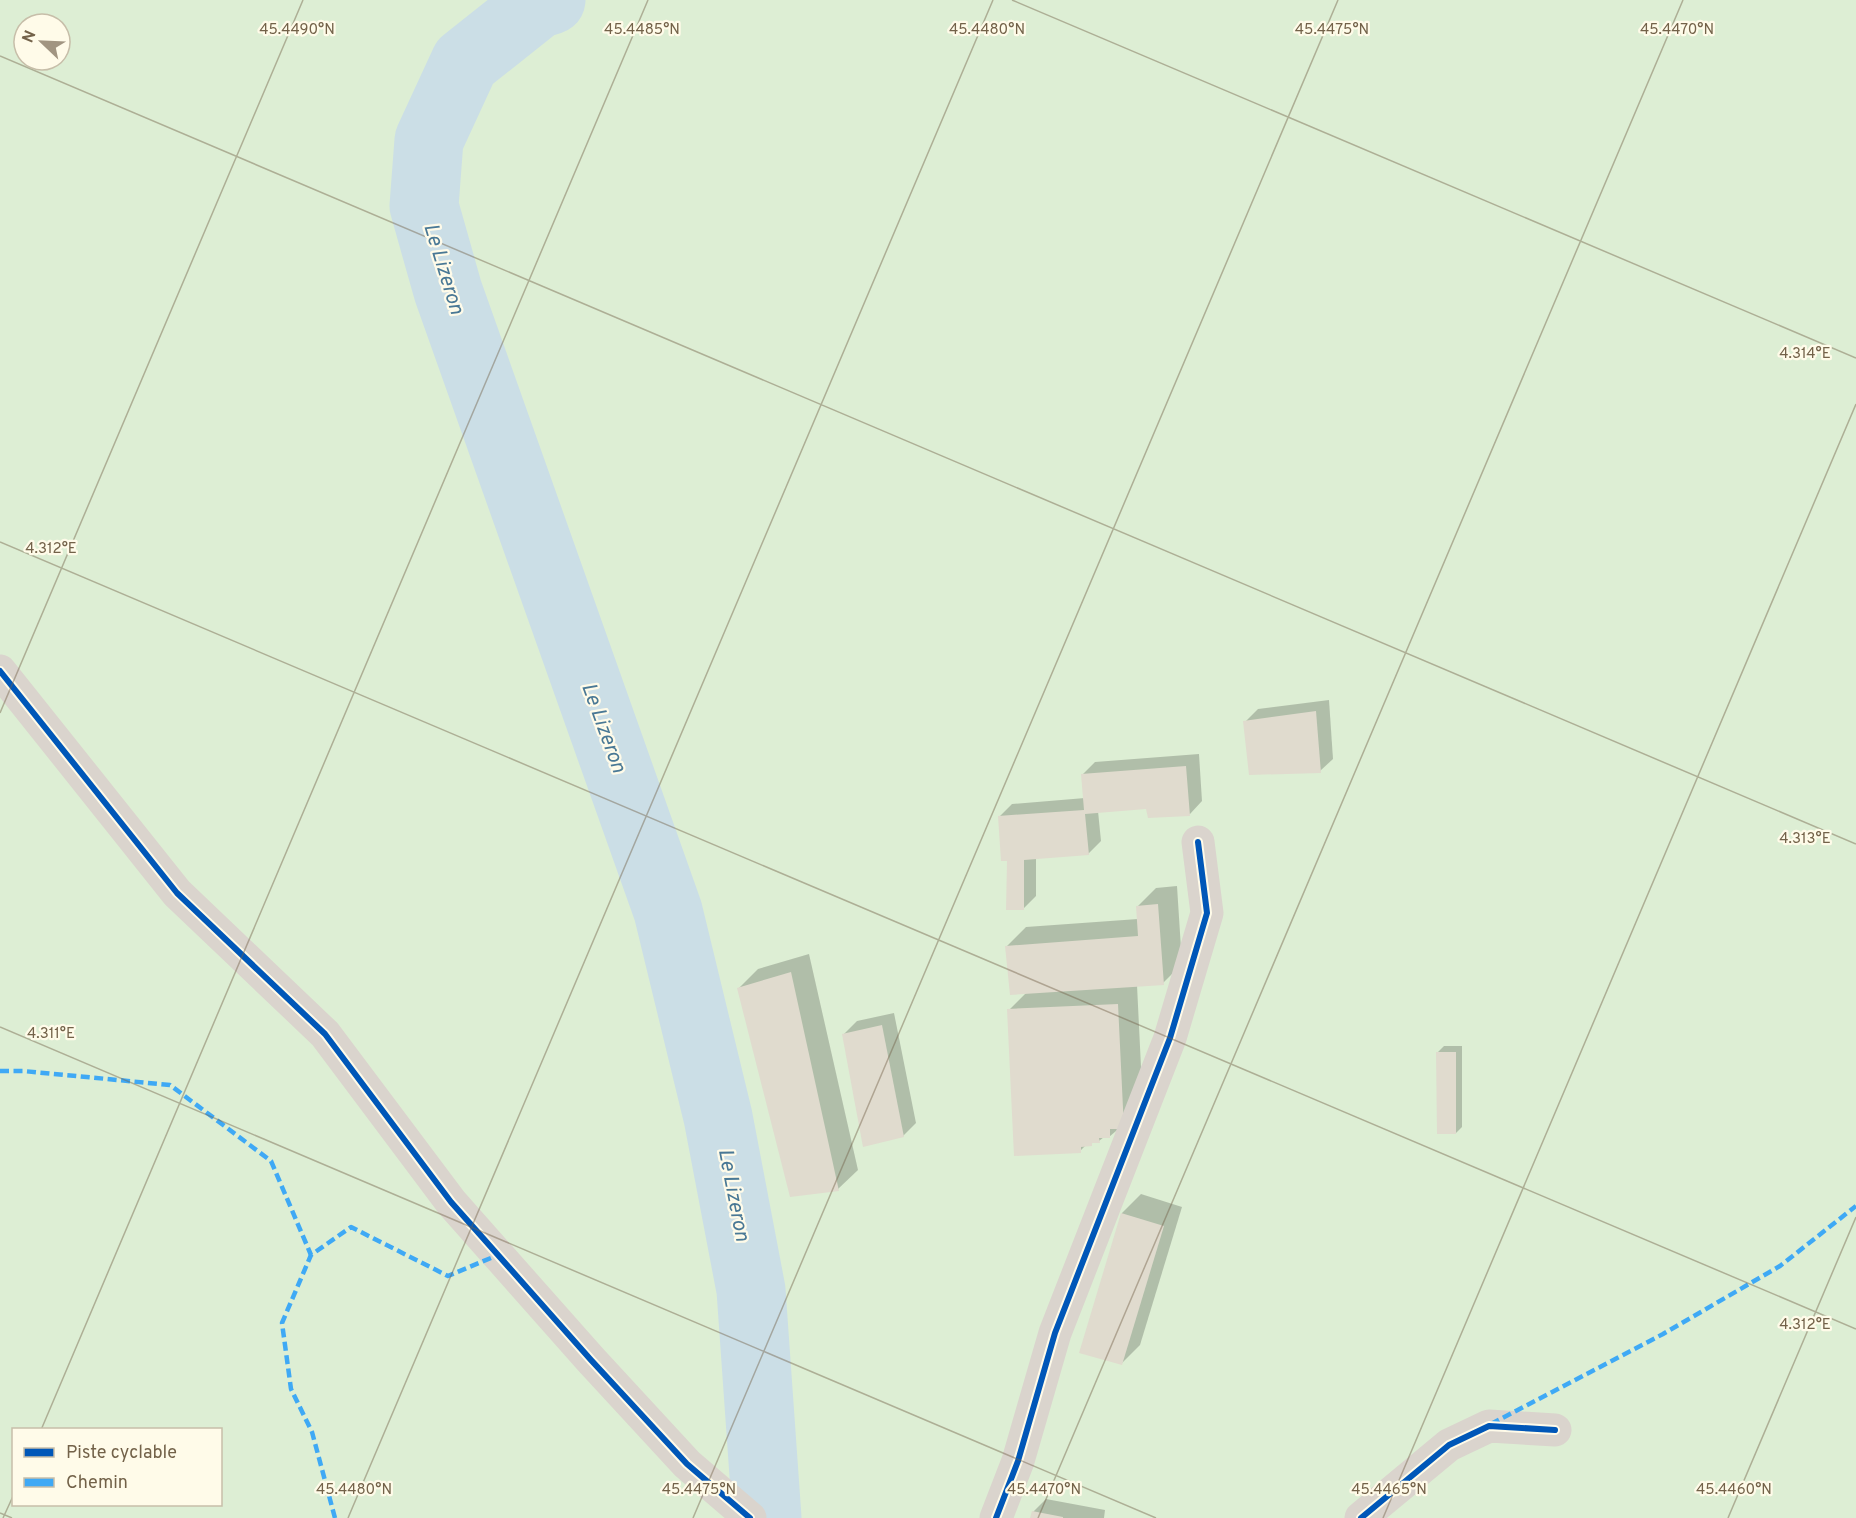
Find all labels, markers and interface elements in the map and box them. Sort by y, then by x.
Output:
north arrow [12,12,72,72]
text: 45.4490°N [259,21,335,40]
text: 45.4485°N [604,21,680,40]
text: 45.4480°N [949,21,1025,40]
text: 45.4475°N [1295,21,1369,40]
text: 45.4470°N [1640,21,1714,40]
text: N [19,28,41,46]
water label: Le Lizeron [416,220,470,318]
text: 4.314°E [1779,345,1831,364]
text: 4.312°E [25,540,77,559]
water label: Le Lizeron [574,679,632,777]
text: 4.313°E [1779,830,1831,849]
text: 4.311°E [27,1025,75,1044]
water label: Le Lizeron [711,1146,755,1244]
text: 4.312°E [1779,1316,1831,1335]
legend [12,1428,222,1506]
text: Piste cyclable [66,1442,177,1465]
text: Chemin [66,1472,128,1495]
text: 45.4480°N [316,1481,392,1500]
text: 45.4475°N [662,1481,736,1500]
text: 45.4470°N [1007,1481,1081,1500]
text: 45.4465°N [1351,1481,1427,1500]
text: 45.4460°N [1696,1481,1772,1500]

